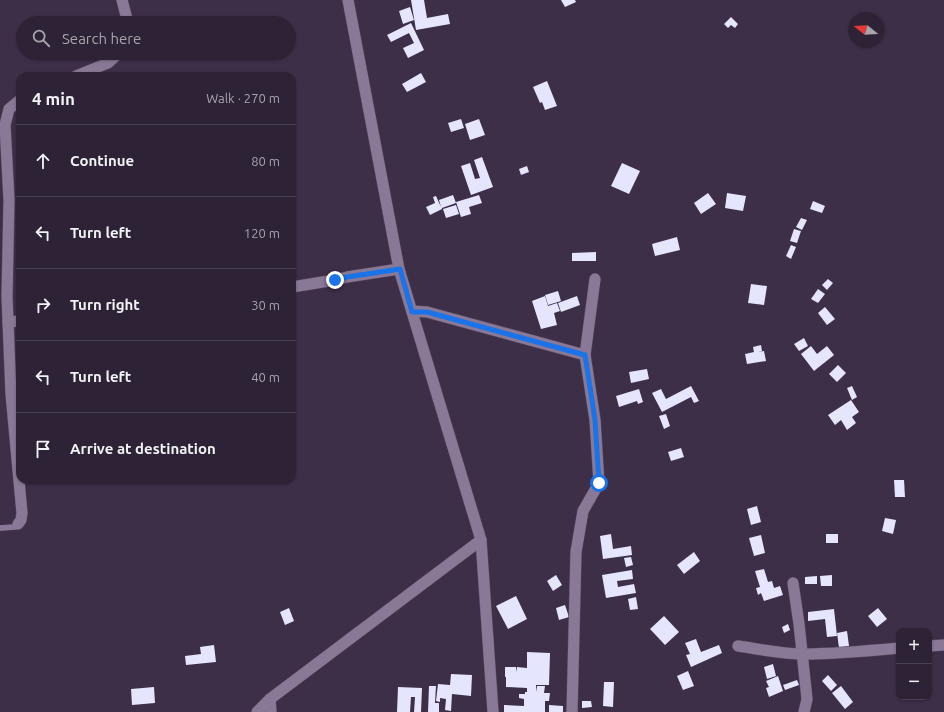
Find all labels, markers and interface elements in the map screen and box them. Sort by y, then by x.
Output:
north arrow [848,12,884,48]
search box [16,16,296,60]
icon: search [30,27,52,49]
text: Search here [62,30,141,47]
text: 4 min [32,89,75,108]
text: Walk · 270 m [206,91,280,105]
icon: ahead [32,150,54,172]
text: Continue [70,152,134,169]
text: 80 m [251,154,280,168]
icon: left [32,222,54,244]
text: Turn left [70,224,131,241]
text: 120 m [244,226,280,240]
route end [326,271,344,289]
icon: right [32,294,54,316]
text: Turn right [70,296,140,313]
text: 30 m [251,298,280,312]
icon: left [32,366,54,388]
text: Turn left [70,368,131,385]
text: 40 m [251,370,280,384]
icon: arrive [32,438,54,460]
text: Arrive at destination [70,440,216,457]
route start [590,474,608,492]
map controls [896,628,932,700]
button: + [896,628,932,664]
button: − [896,664,932,700]

